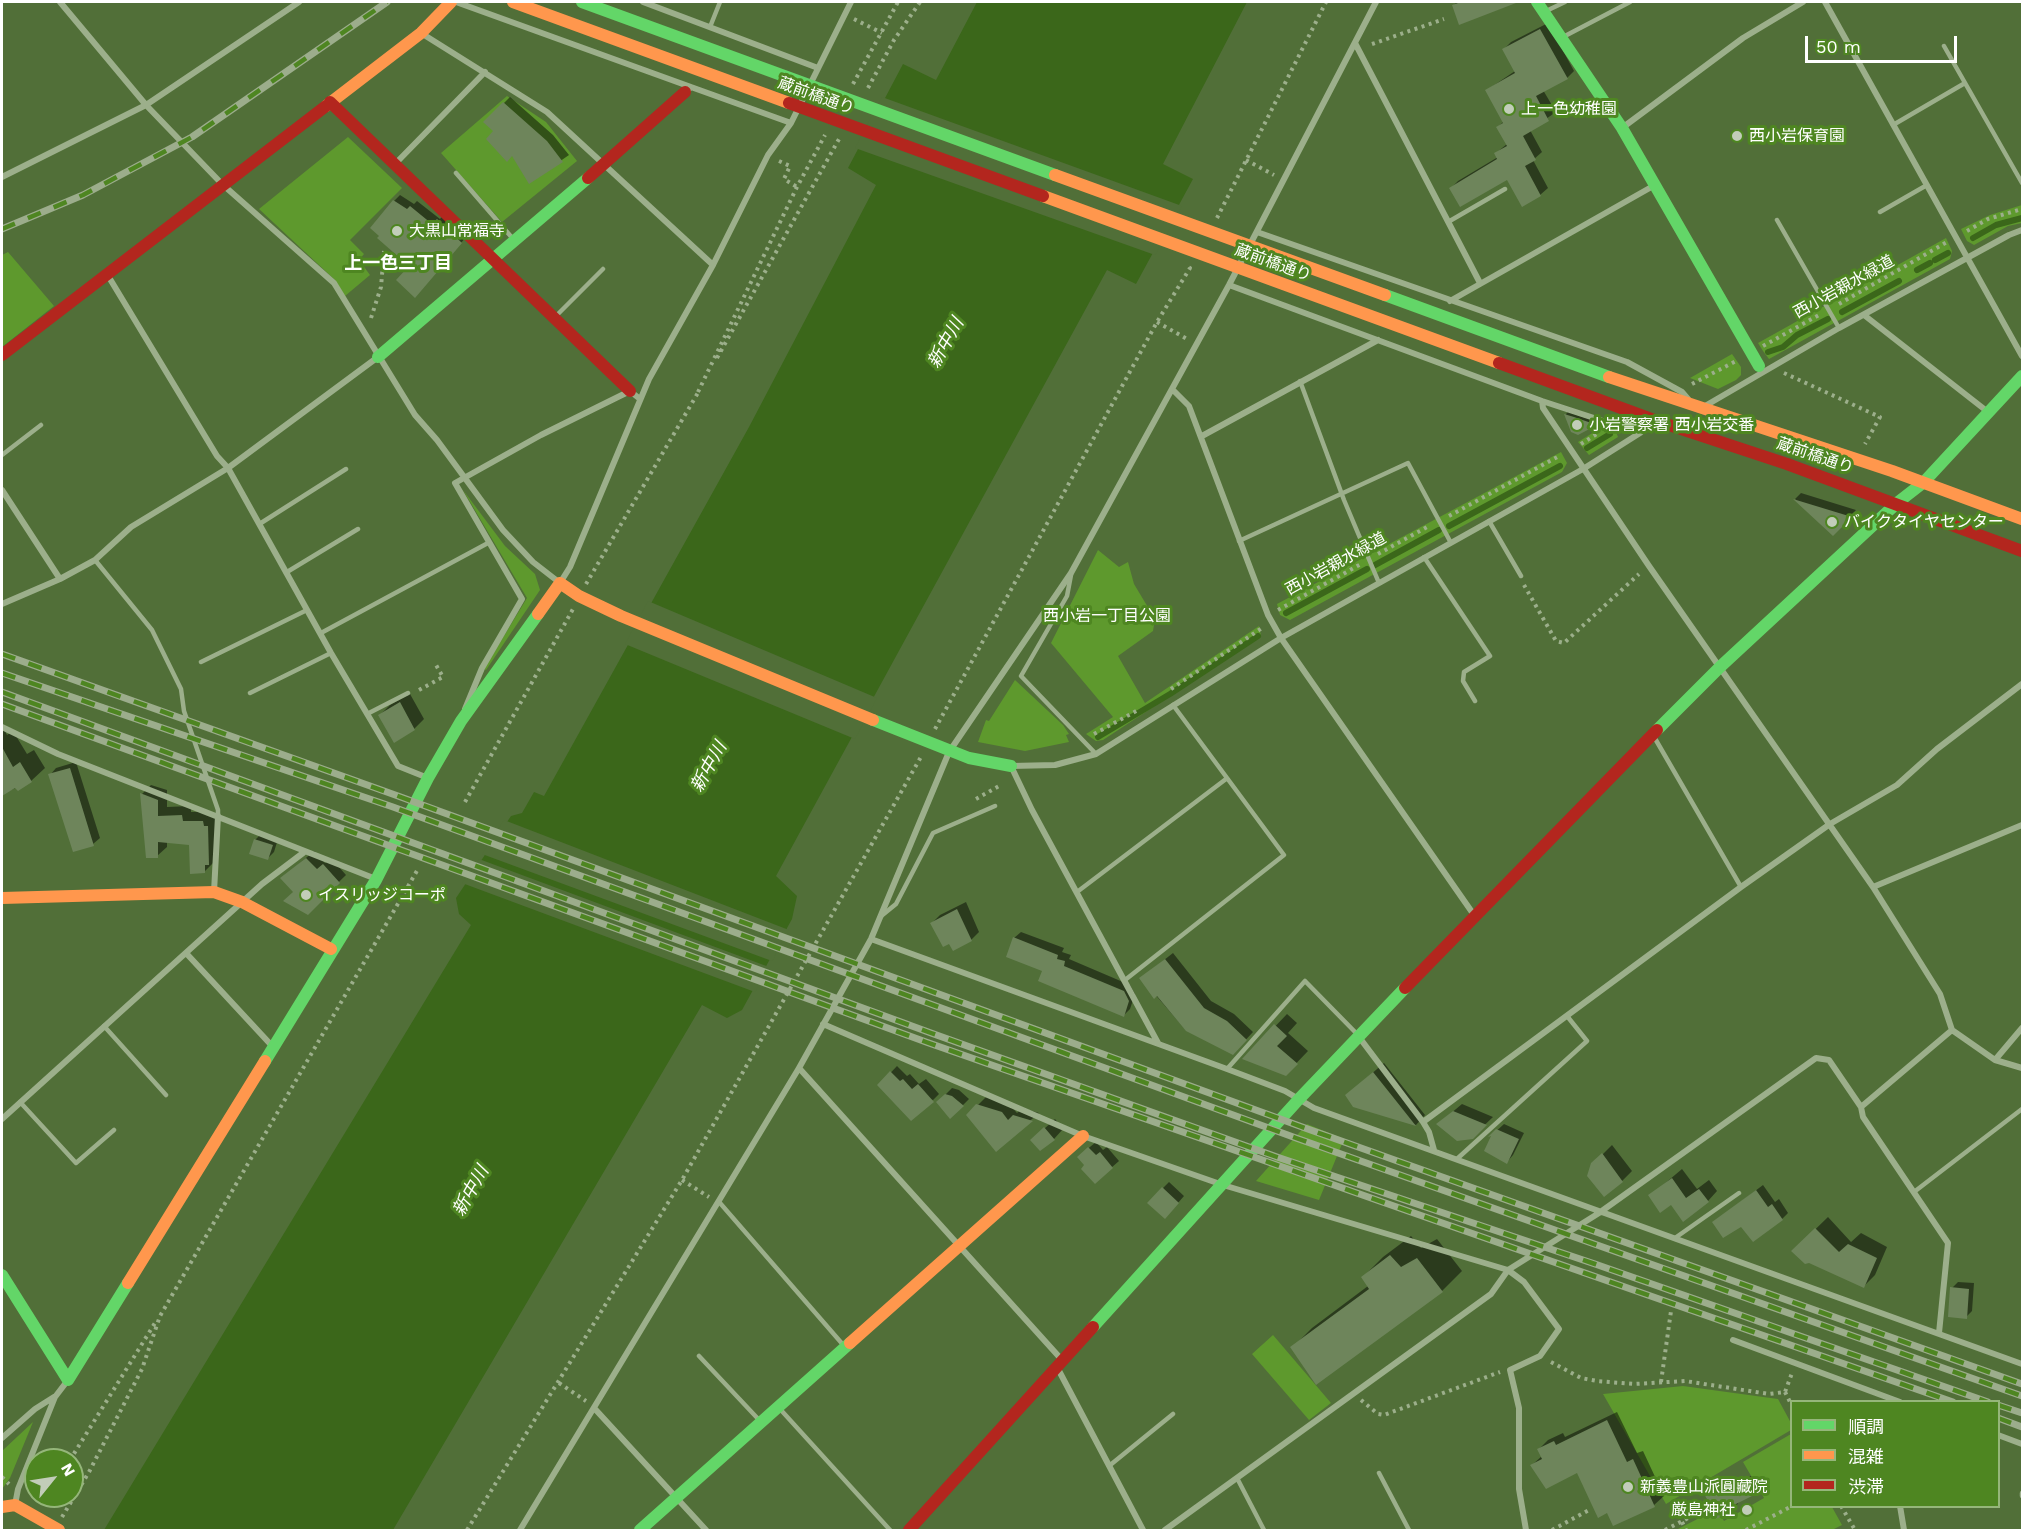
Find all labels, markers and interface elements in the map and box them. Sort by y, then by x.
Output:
scale bar [1808,24,1960,62]
text: 50 m [1816,36,1861,57]
street label: 蔵前橋通り [775,73,857,119]
place label: 上一色幼稚園 [1521,99,1617,119]
marker: 上一色幼稚園 [1502,102,1516,116]
place label: 西小岩保育園 [1749,126,1845,146]
marker: 西小岩保育園 [1730,129,1744,143]
place label: 大黒山常福寺 [409,221,505,241]
marker: 大黒山常福寺 [390,224,404,238]
street label: 蔵前橋通り [1232,240,1314,286]
street label: 西小岩親水緑道 [1790,251,1898,323]
district label: 上一色三丁目 [344,253,452,275]
water label: 新中川 [923,314,969,372]
place label: 小岩警察署 西小岩交番 [1589,415,1754,435]
marker: 小岩警察署 西小岩交番 [1570,418,1584,432]
street label: 蔵前橋通り [1774,434,1856,478]
place label: バイクタイヤセンター [1844,512,2004,532]
marker: バイクタイヤセンター [1825,515,1839,529]
street label: 西小岩親水緑道 [1282,528,1390,600]
park label: 西小岩一丁目公園 [1043,606,1171,626]
water label: 新中川 [686,738,732,796]
place label: イスリッジコーポ [318,885,446,905]
marker: イスリッジコーポ [299,888,313,902]
water label: 新中川 [448,1162,494,1220]
legend [1790,1400,2000,1508]
text: 順調 [1848,1416,1884,1437]
text: 混雑 [1848,1446,1884,1467]
north arrow [24,1448,84,1508]
text: N [57,1460,79,1480]
text: 渋滞 [1848,1476,1884,1497]
place label: 新義豊山派圓藏院 [1640,1477,1768,1497]
marker: 新義豊山派圓藏院 [1621,1480,1635,1494]
place label: 厳島神社 [1671,1500,1735,1520]
marker: 厳島神社 [1740,1503,1754,1517]

